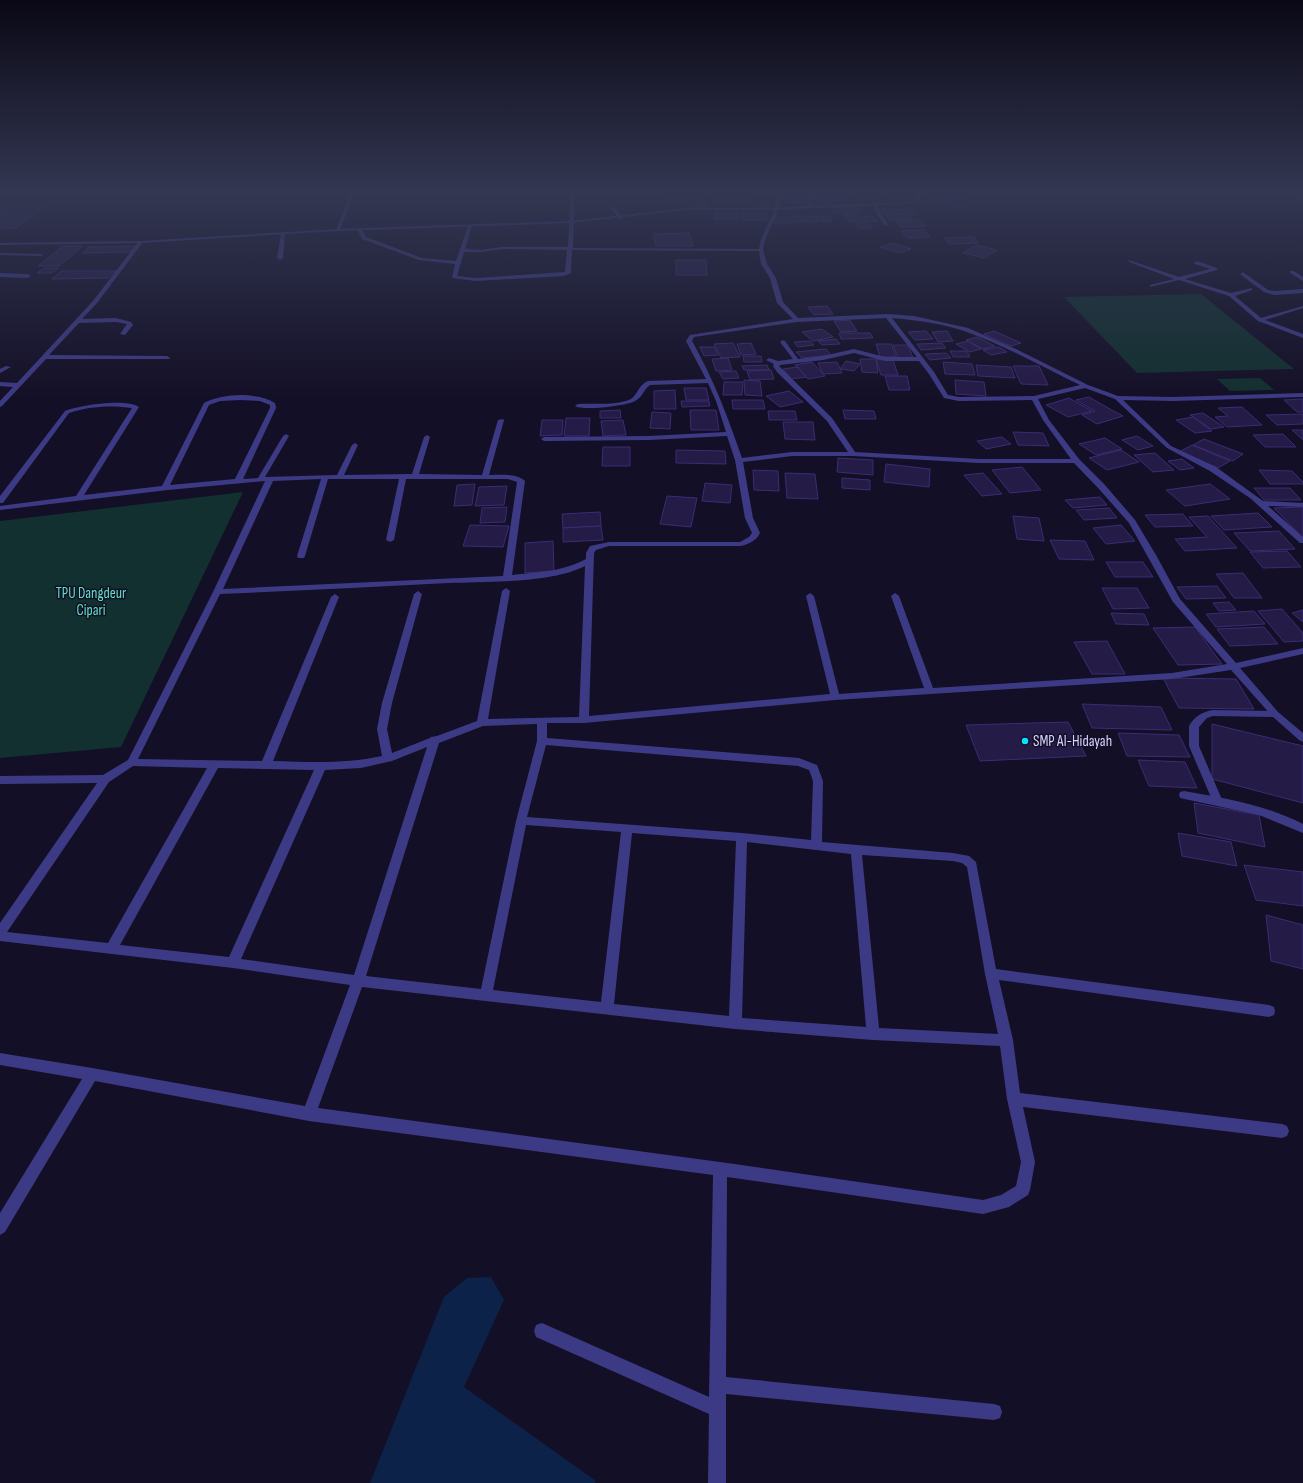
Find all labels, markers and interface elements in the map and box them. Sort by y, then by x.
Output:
park label: TPU Dangdeur Cipari [56,584,127,620]
place label: SMP Al-Hidayah [1033,732,1112,751]
marker: SMP Al-Hidayah [1020,736,1030,746]

